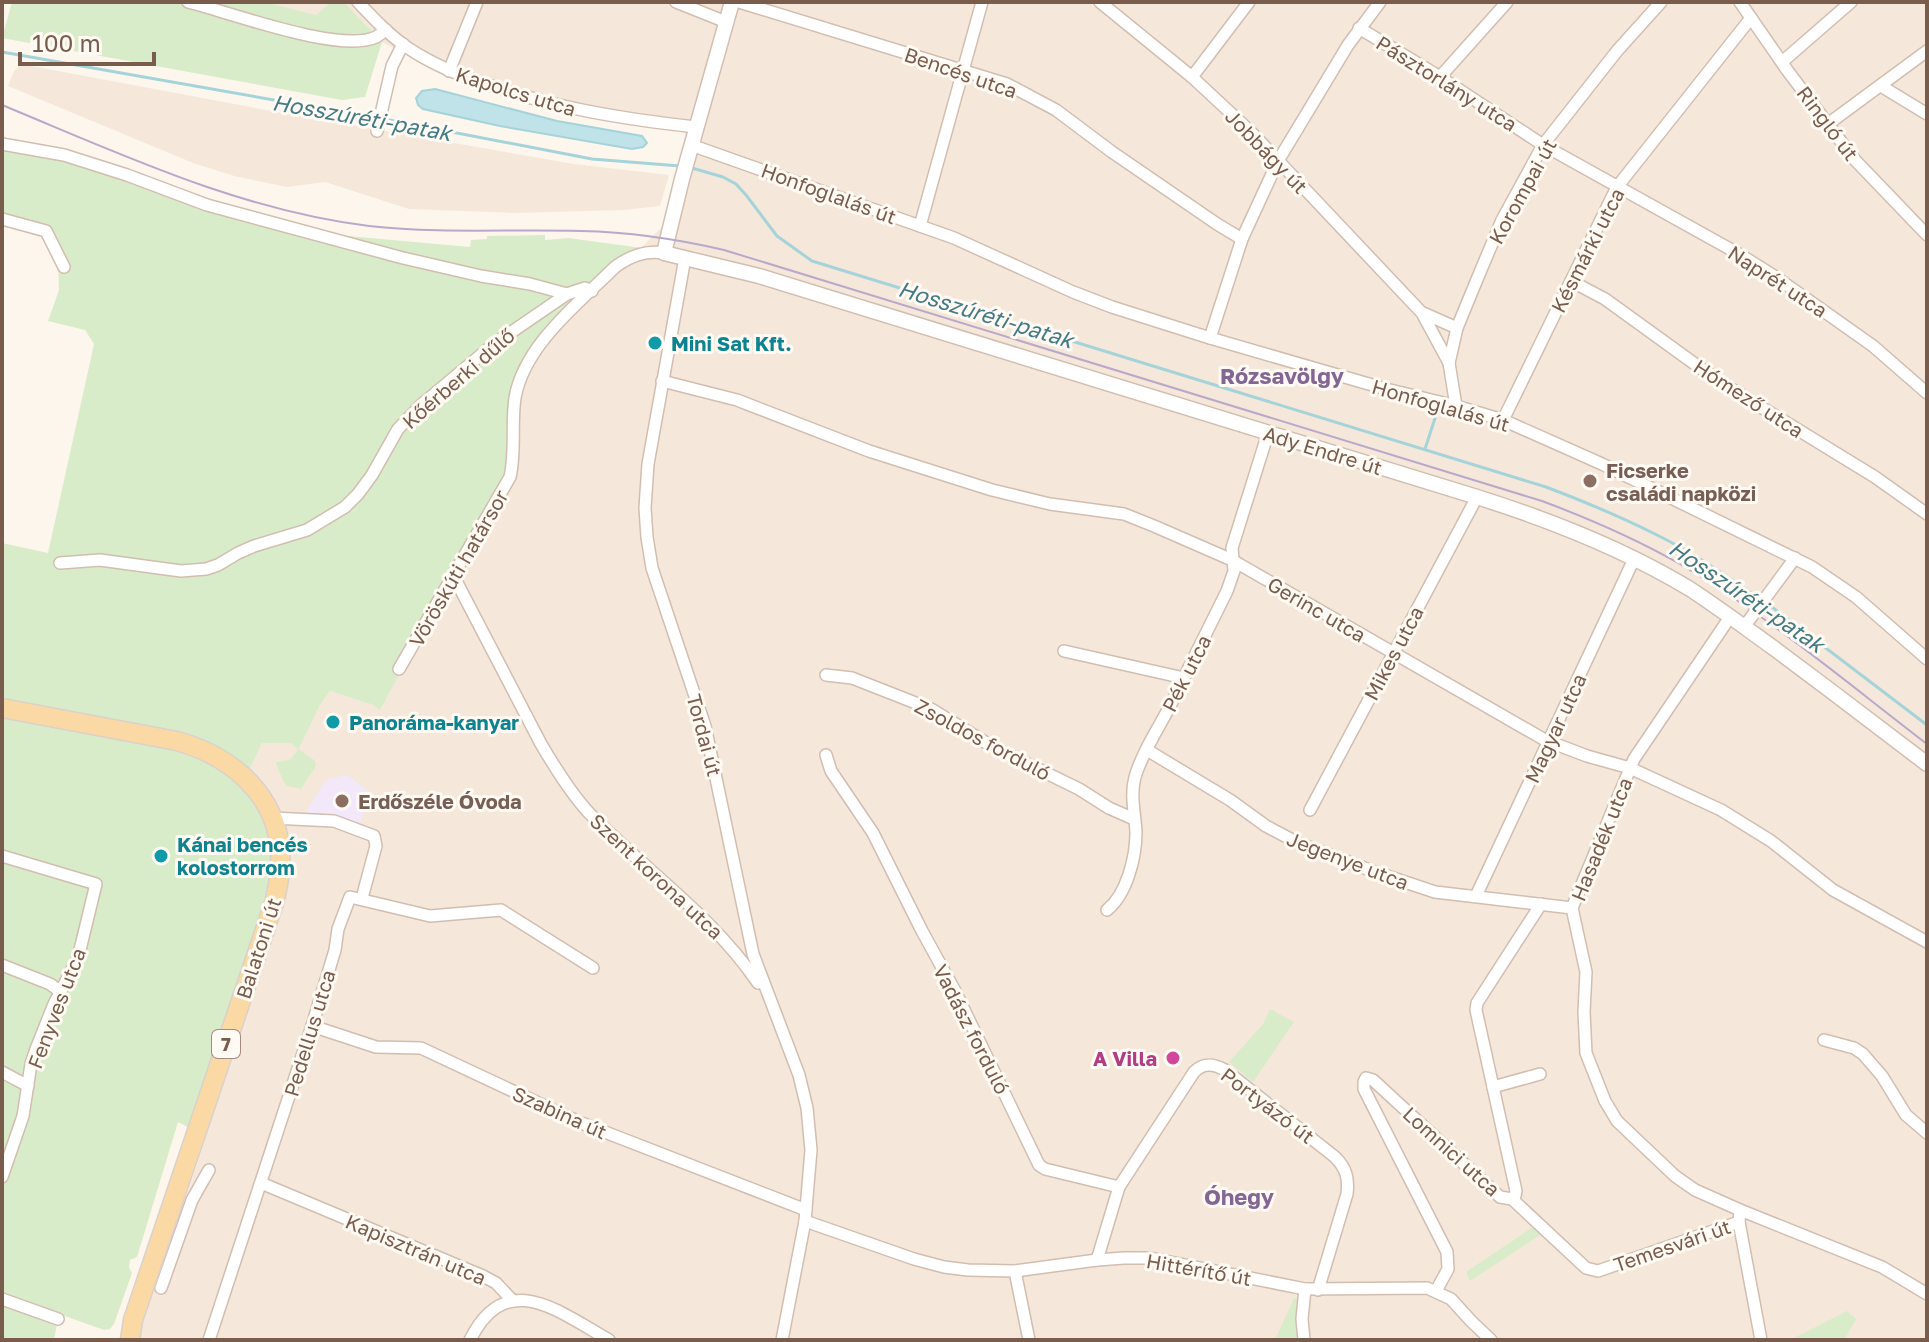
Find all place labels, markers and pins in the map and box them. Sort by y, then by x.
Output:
place label: Mini Sat Kft. [671,331,792,355]
marker: Mini Sat Kft. [646,334,664,352]
place label: Ficserke családi napközi [1606,458,1756,505]
marker: Ficserke családi napközi [1581,472,1599,490]
place label: Panoráma-kanyar [349,710,519,734]
marker: Panoráma-kanyar [324,713,342,731]
place label: Erdőszéle Óvoda [358,789,522,813]
marker: Erdőszéle Óvoda [333,792,351,810]
place label: Kánai bencés kolostorrom [177,832,308,879]
marker: Kánai bencés kolostorrom [152,847,170,865]
place label: A Villa [1093,1046,1157,1070]
marker: A Villa [1164,1049,1182,1067]

